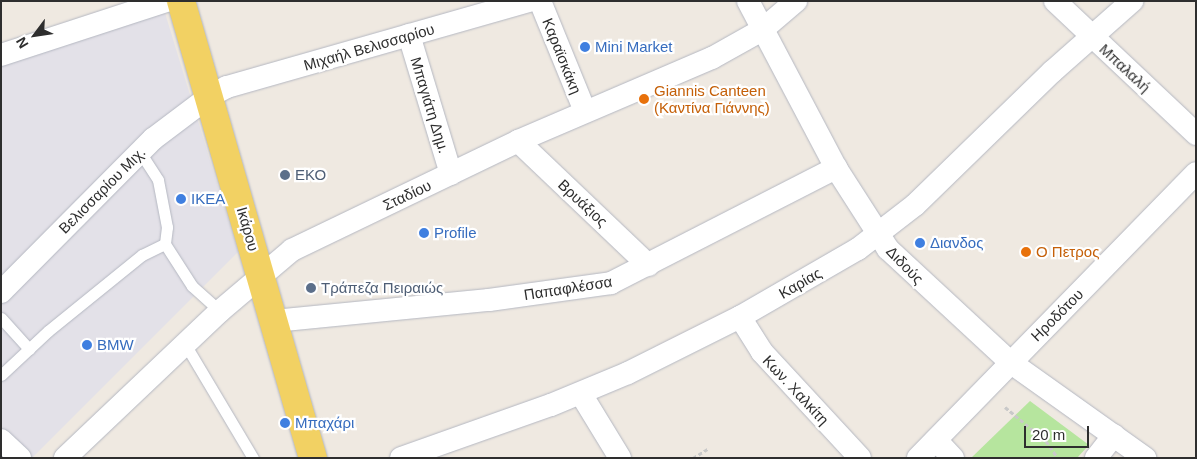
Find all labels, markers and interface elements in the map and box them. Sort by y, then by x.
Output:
north arrow [10,10,60,60]
street label: Καραϊσκάκη [539,15,585,97]
street label: Μιχαήλ Βελισσαρίου [302,20,436,74]
text: N [13,34,32,51]
place label: Mini Market [595,38,673,56]
street label: Μπαλαλή [1096,40,1154,96]
marker: Mini Market [579,41,591,53]
street label: Μπαγιάτη Δημ. [407,54,453,156]
place label: Giannis Canteen (Καντίνα Γιάννης) [654,81,770,116]
marker: Giannis Canteen (Καντίνα Γιάννης) [638,93,650,105]
street label: Βελισσαρίου Μιχ. [55,143,149,237]
place label: ΕΚΟ [295,166,326,184]
marker: ΕΚΟ [279,169,291,181]
street label: Σταδίου [380,176,434,214]
street label: Βρυάξιος [555,176,611,230]
place label: IKEA [191,190,225,208]
marker: IKEA [175,193,187,205]
street label: Ικάρου [233,205,263,253]
place label: Profile [434,224,477,242]
marker: Profile [418,227,430,239]
place label: Διανδος [930,234,983,252]
marker: Διανδος [914,237,926,249]
street label: Διδούς [883,242,927,288]
place label: Ο Πετρος [1036,243,1099,261]
marker: Ο Πετρος [1020,246,1032,258]
street label: Καρίας [775,264,825,302]
street label: Παπαφλέσσα [523,272,613,304]
place label: Τράπεζα Πειραιώς [321,279,443,297]
marker: Τράπεζα Πειραιώς [305,282,317,294]
street label: Ηροδότου [1027,285,1087,345]
place label: BMW [97,336,134,354]
marker: BMW [81,339,93,351]
street label: Κων. Χαλκίτη [759,351,833,429]
place label: Μπαχάρι [295,414,354,432]
scale bar [1027,416,1092,448]
marker: Μπαχάρι [279,417,291,429]
text: 20 m [1032,426,1065,443]

